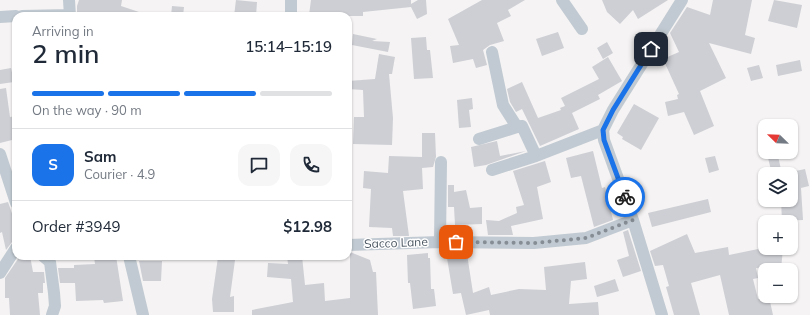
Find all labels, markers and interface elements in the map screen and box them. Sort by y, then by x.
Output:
text: Arriving in [32,23,94,39]
pin [634,32,668,66]
text: 2 min [32,37,100,70]
text: 15:14–15:19 [245,37,332,56]
icon: home [640,38,662,60]
text: On the way · 90 m [32,102,142,118]
north arrow [758,119,798,159]
map controls [758,119,798,303]
button: chat [238,144,280,186]
button: phone [290,144,332,186]
text: Sam [84,147,116,166]
text: S [48,155,58,174]
text: Courier · 4.9 [84,166,155,182]
button: layers [758,167,798,207]
courier [605,177,645,217]
icon: bike [614,186,636,208]
button: + [758,215,798,255]
text: Order #3949 [32,217,120,236]
text: $12.98 [283,217,332,236]
pin [439,225,473,259]
icon: bag [445,231,467,253]
street label: Sacco Lane [364,234,428,251]
button: − [758,263,798,303]

